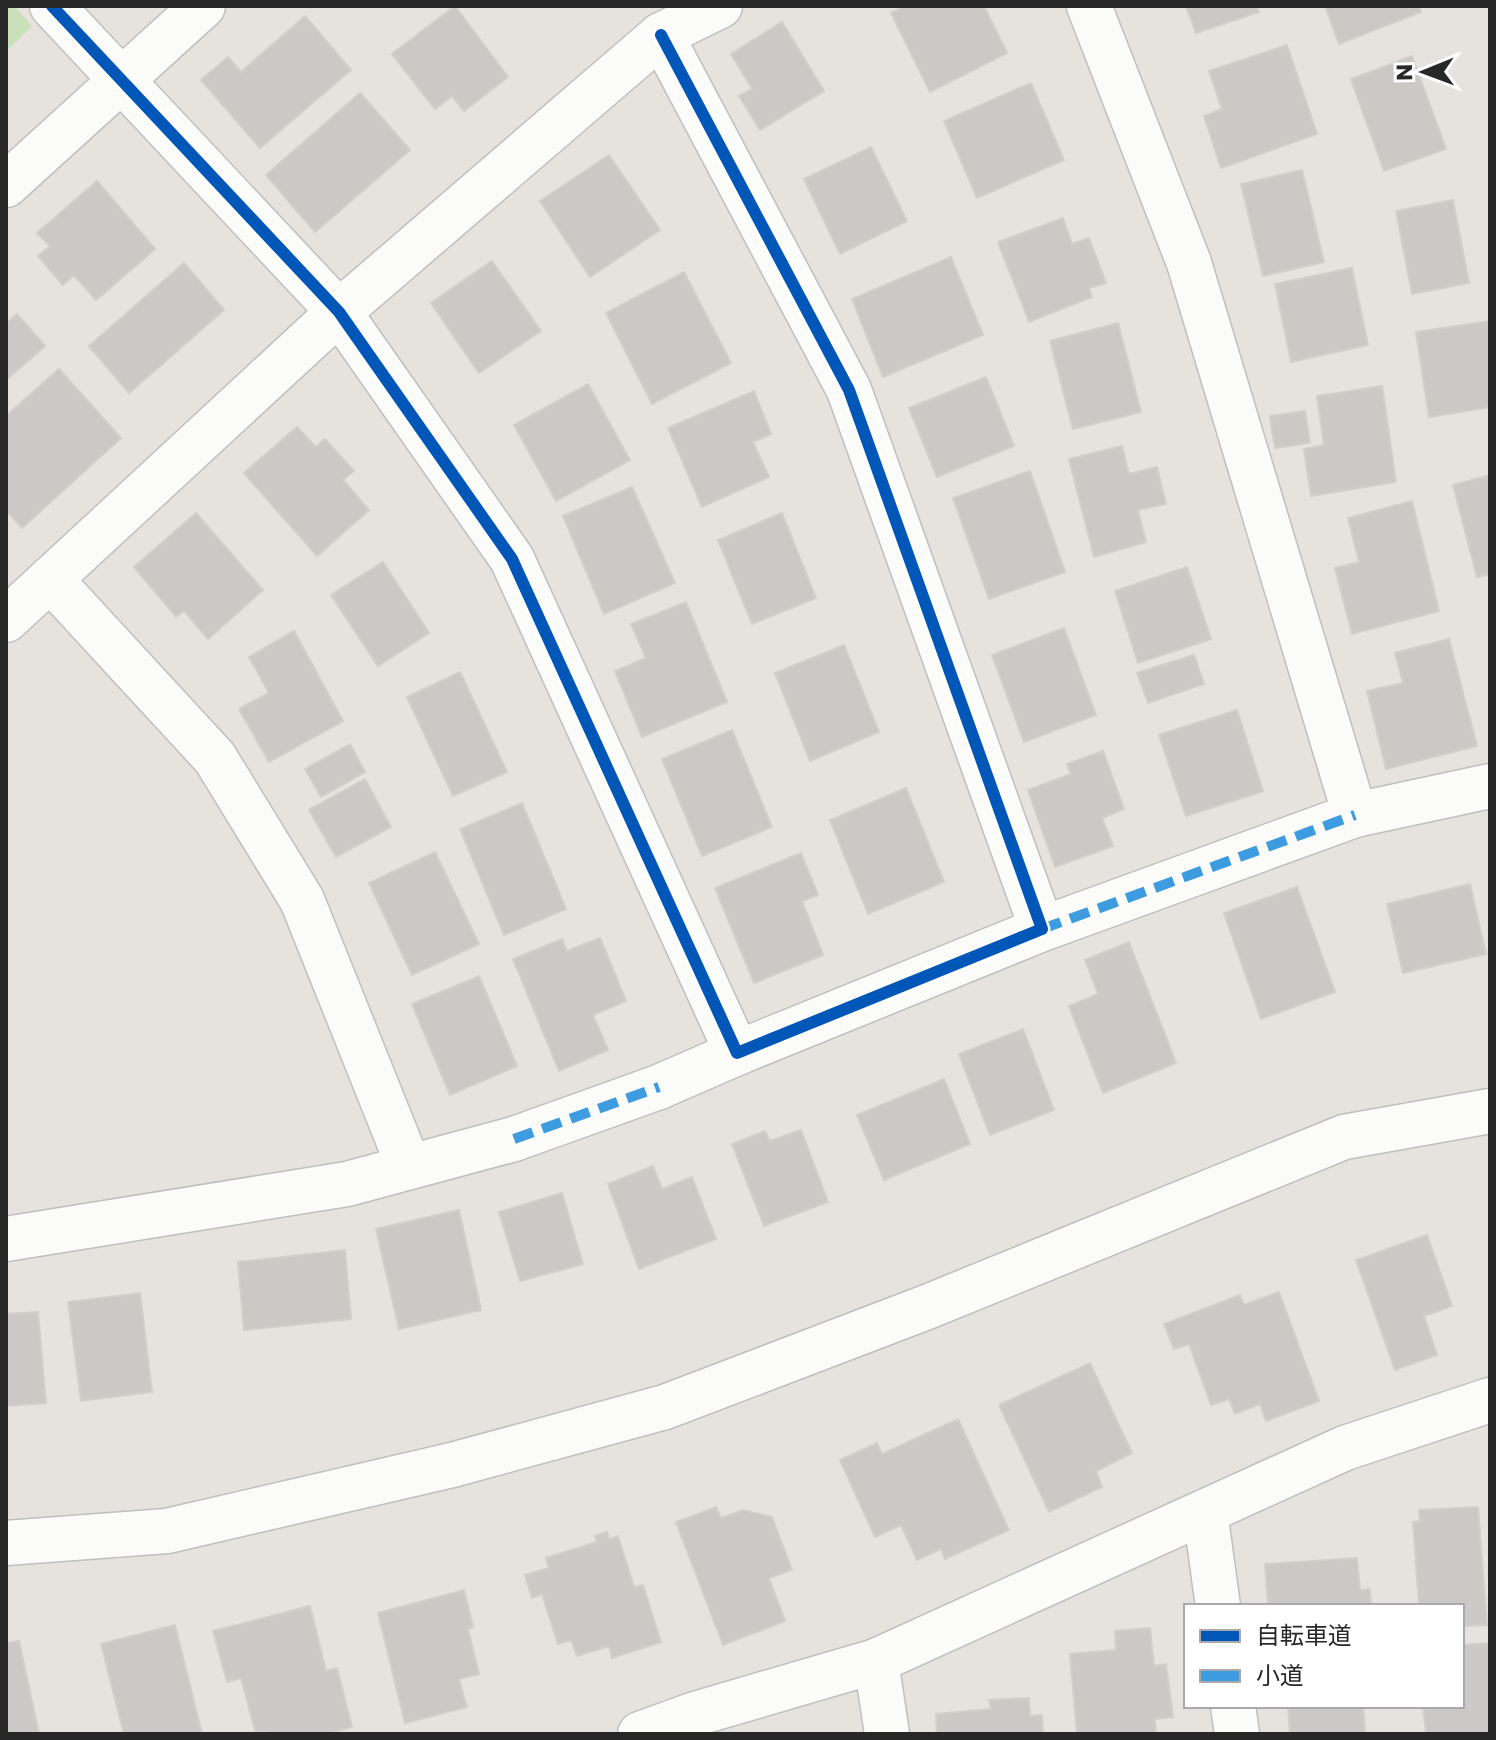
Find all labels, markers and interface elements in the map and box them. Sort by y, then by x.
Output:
north arrow [1384,32,1464,112]
text: N [1389,64,1420,81]
legend [1184,1604,1464,1708]
text: 自転車道 [1256,1619,1352,1652]
text: 小道 [1256,1659,1304,1692]

